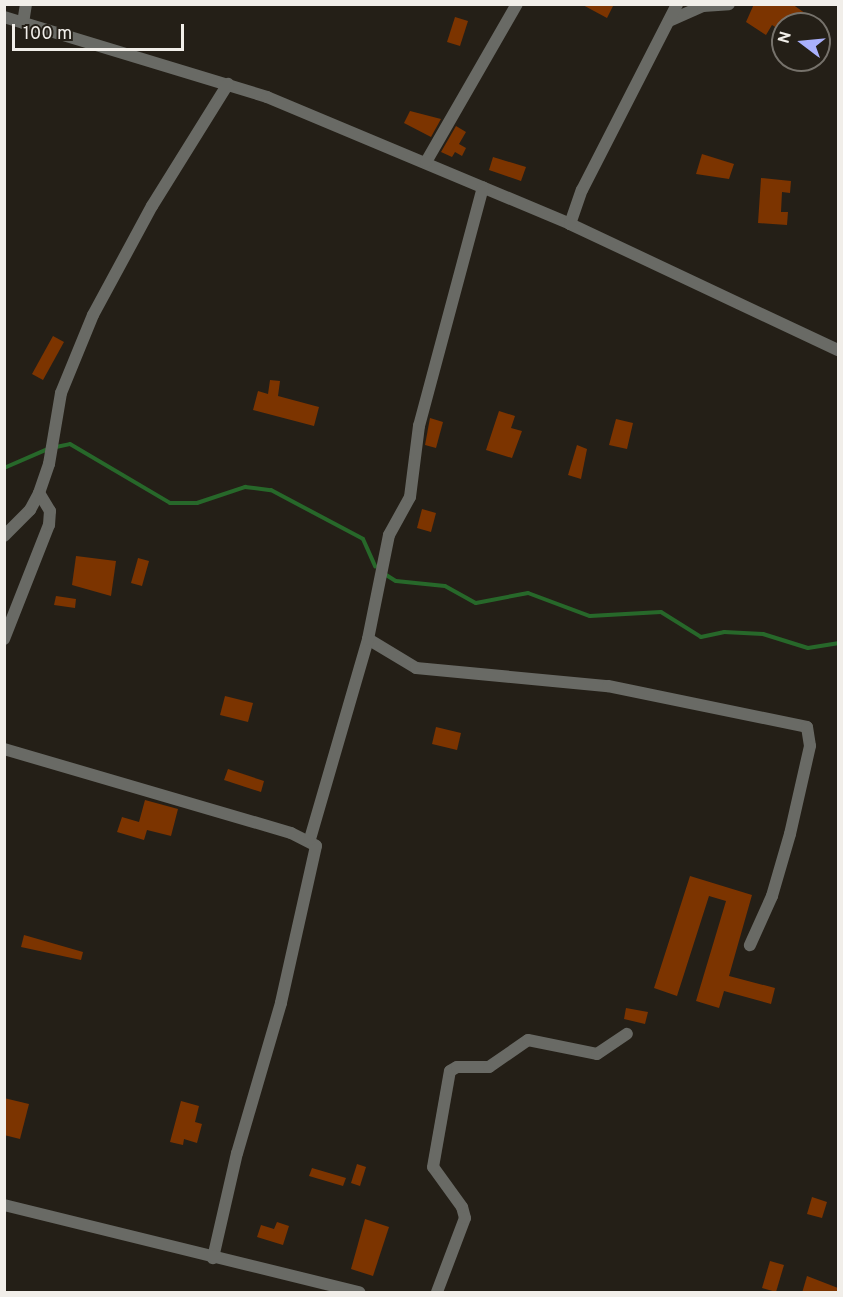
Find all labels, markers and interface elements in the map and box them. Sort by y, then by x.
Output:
scale bar [15,12,188,50]
north arrow [771,12,831,72]
text: 100 m [23,23,72,46]
text: N [774,29,797,46]

